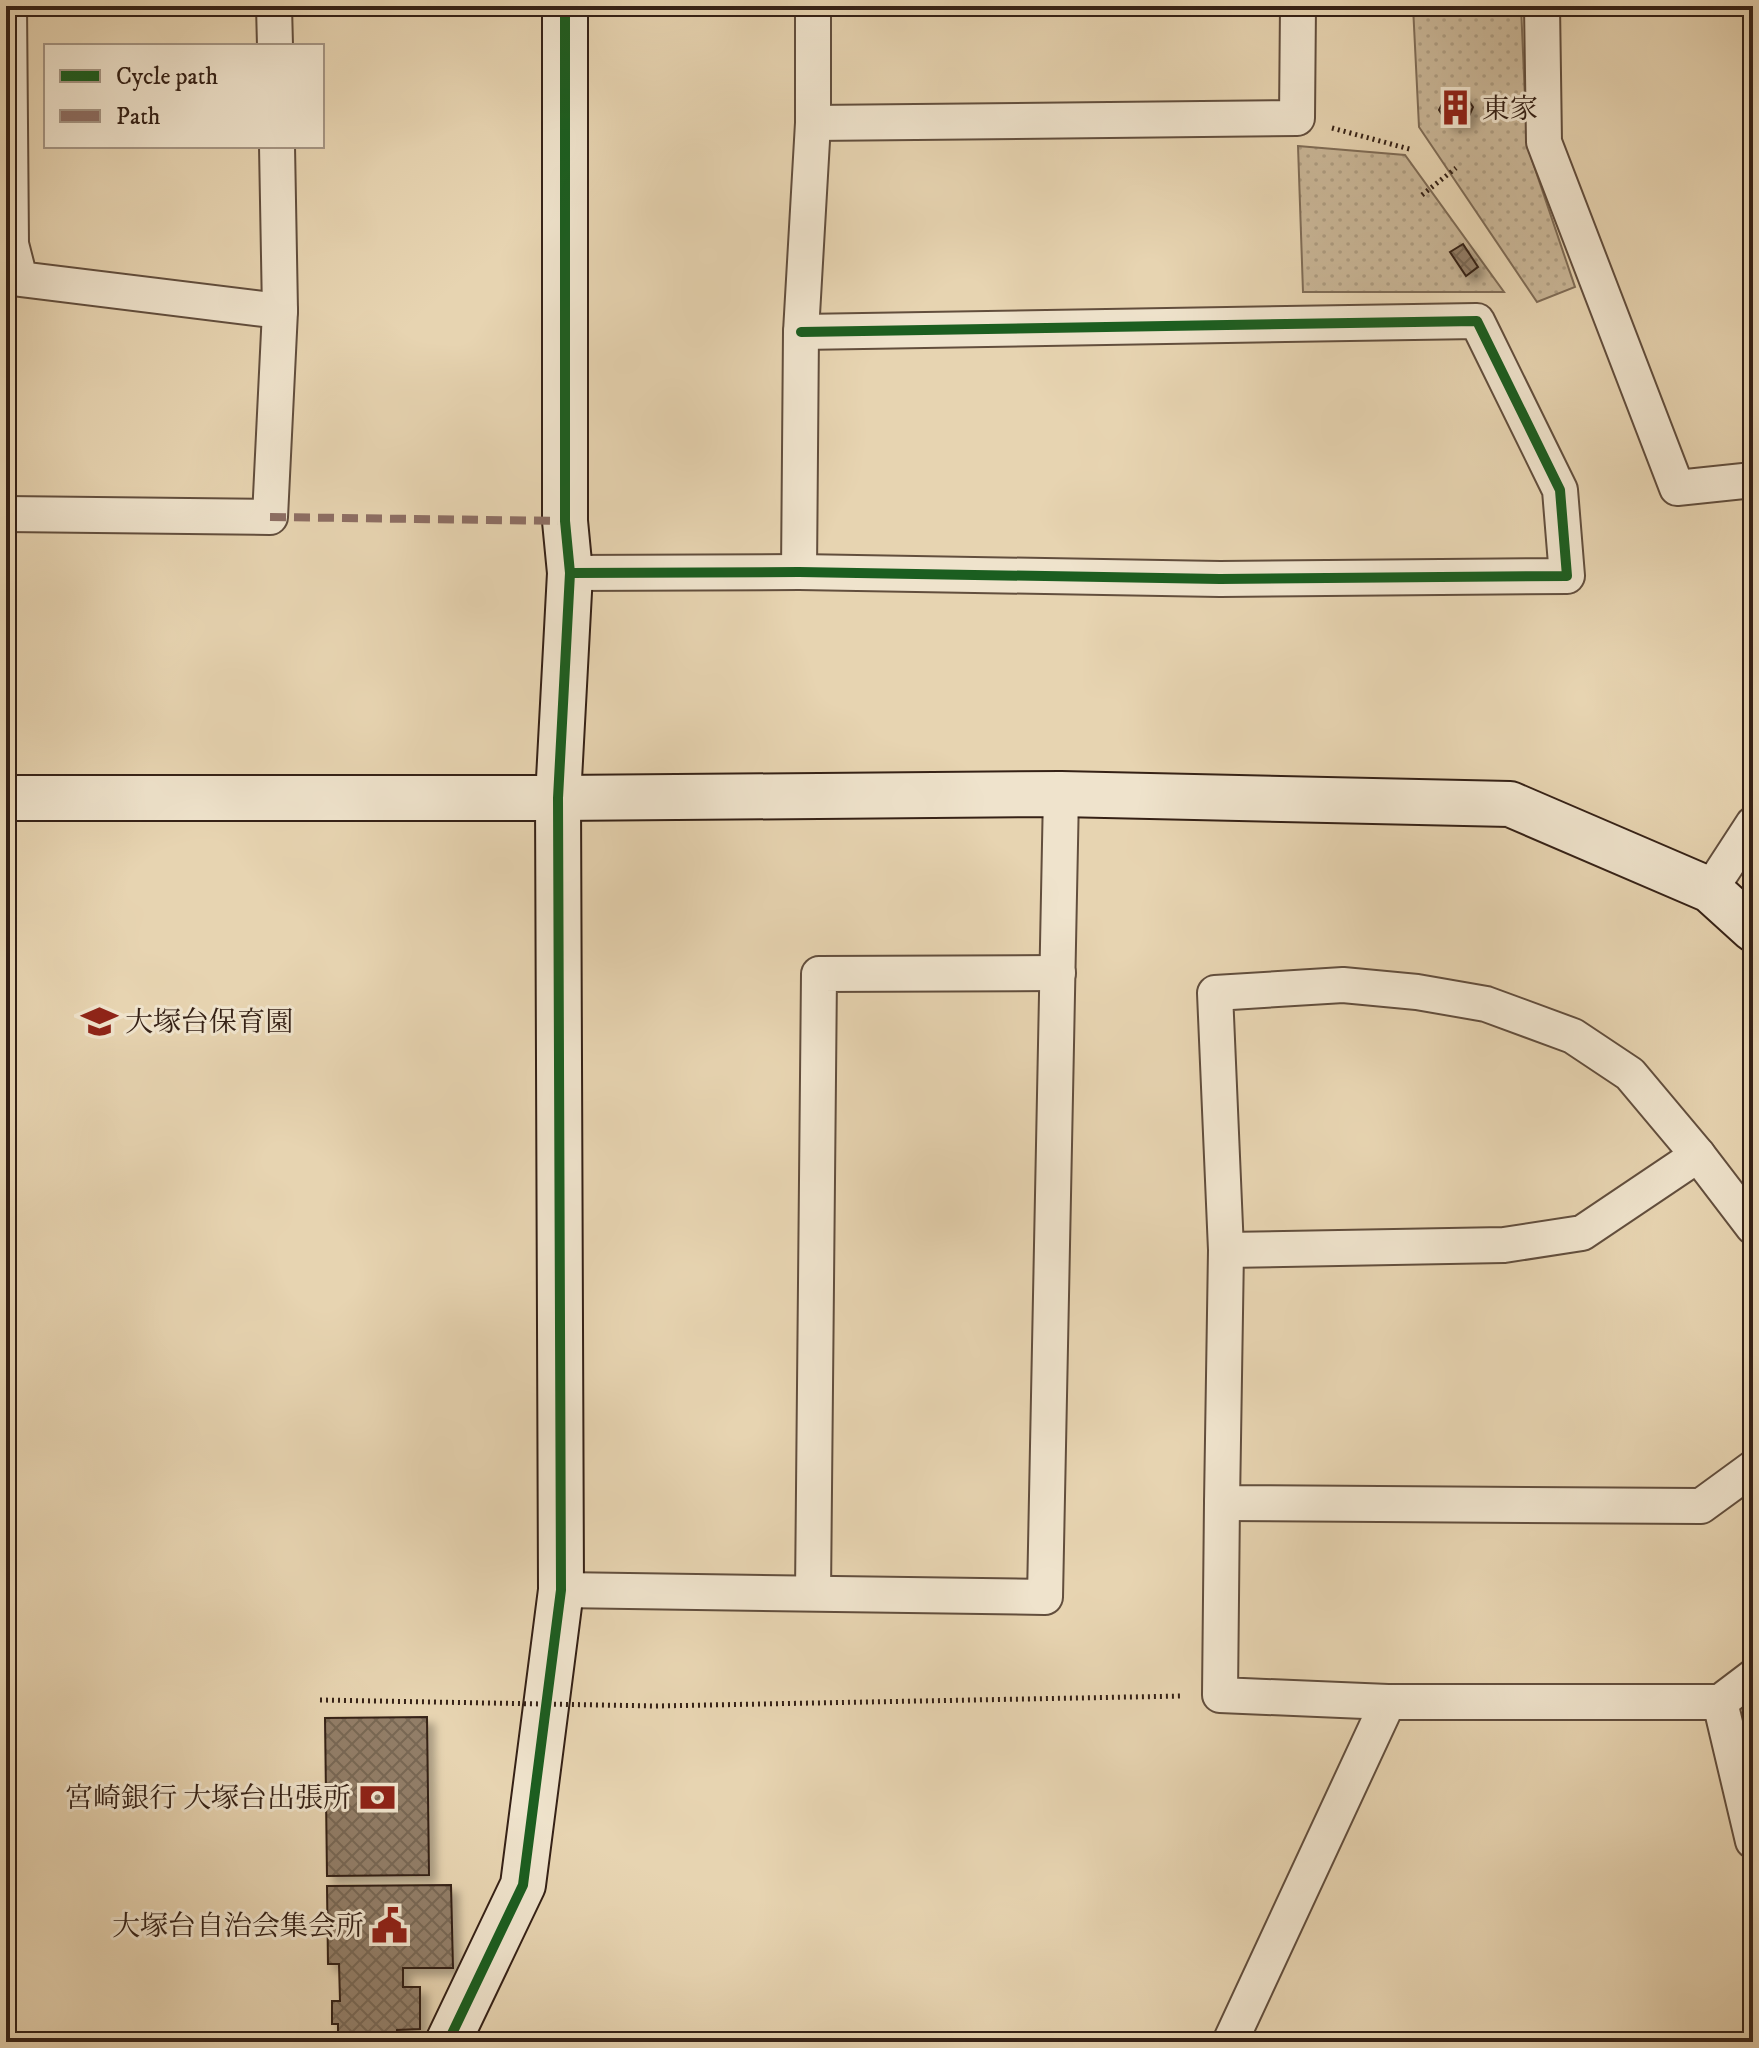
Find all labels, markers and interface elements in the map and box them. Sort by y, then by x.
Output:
legend [44,44,324,148]
text: Cycle path [116,62,218,92]
building icon: 東家 [1437,89,1475,127]
place label: 東家 [1482,92,1538,127]
text: Path [116,102,161,132]
school or university icon: 大塚台保育園 [80,1002,118,1040]
place label: 大塚台保育園 [125,1005,293,1040]
bank icon: 宮崎銀行 大塚台出張所 [358,1778,396,1816]
place label: 宮崎銀行 大塚台出張所 [65,1781,351,1816]
public building icon: 大塚台自治会集会所 [371,1906,409,1944]
place label: 大塚台自治会集会所 [112,1909,364,1944]

